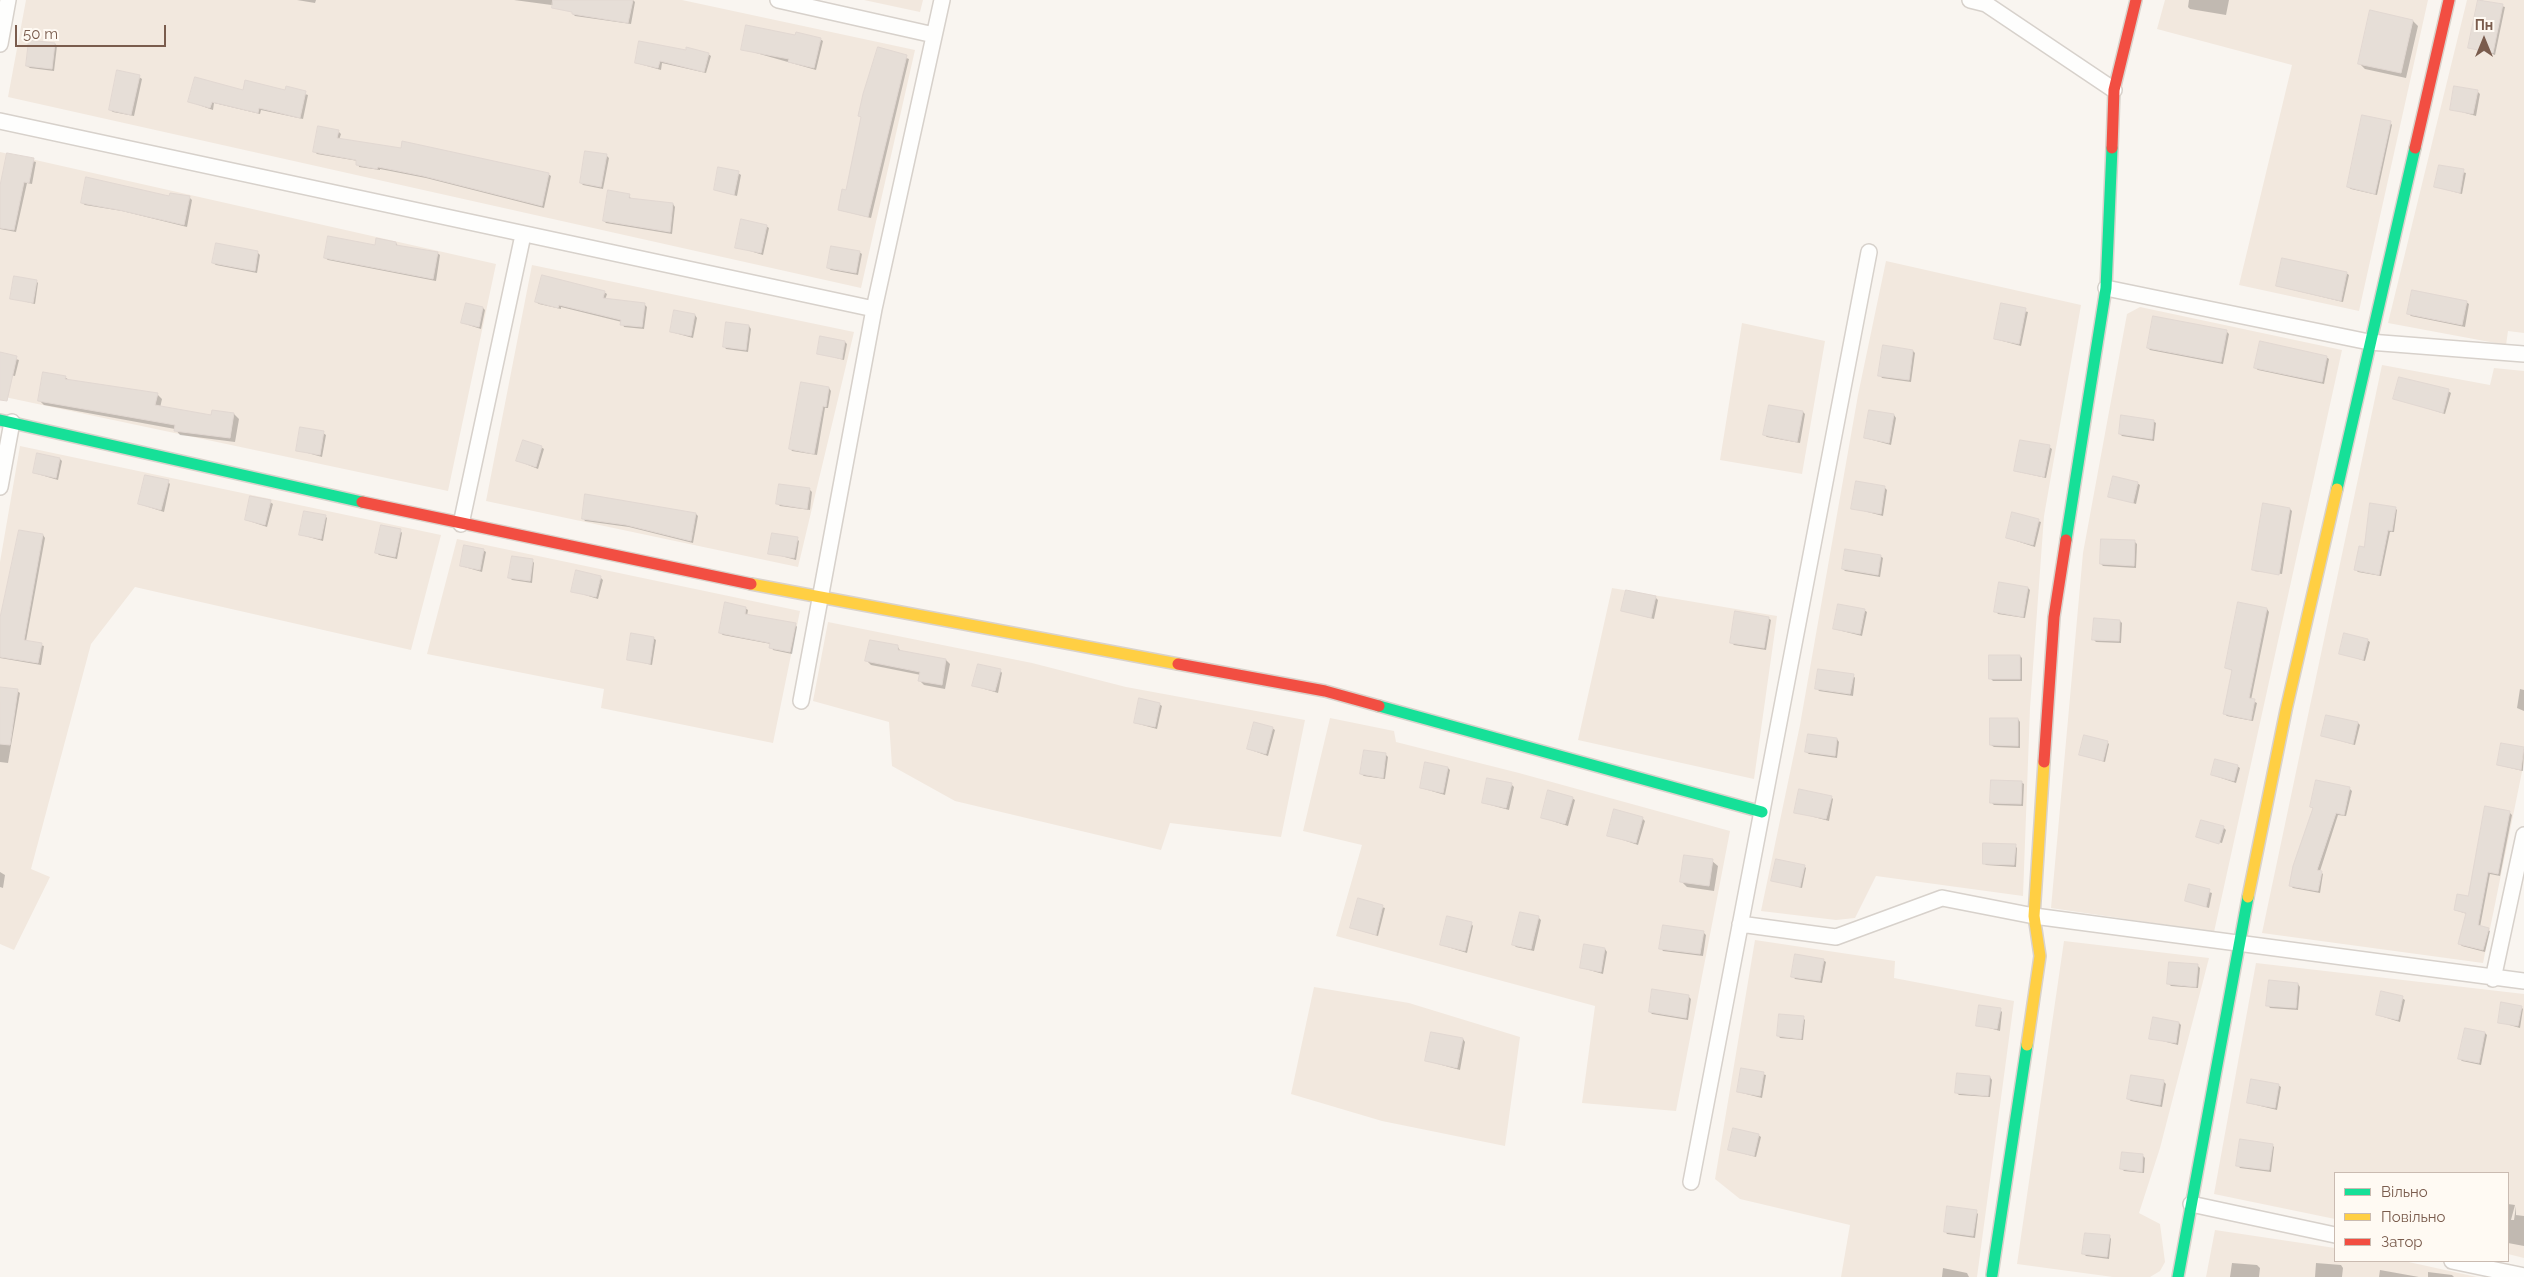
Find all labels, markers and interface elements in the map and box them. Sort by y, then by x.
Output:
scale bar [18,15,169,47]
north arrow [2459,15,2509,65]
text: Пн [2475,17,2493,33]
text: 50 m [23,25,58,43]
legend [2334,1172,2509,1262]
text: Вільно [2381,1183,2428,1201]
text: Повільно [2381,1208,2445,1226]
text: Затор [2381,1233,2423,1251]

